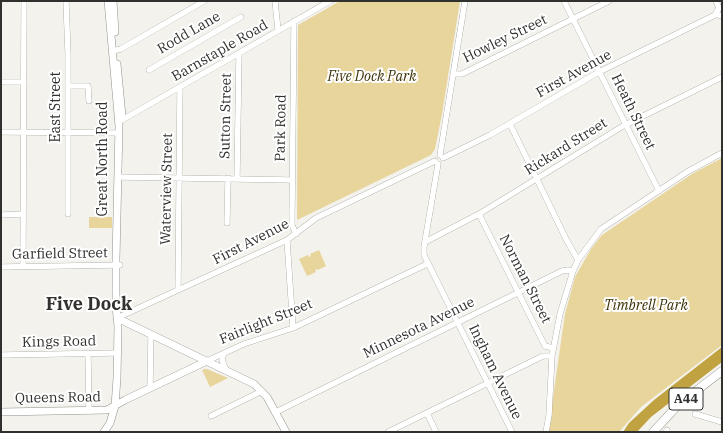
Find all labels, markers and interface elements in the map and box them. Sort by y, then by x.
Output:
street label: Rodd Lane [155,8,223,58]
street label: Howley Street [460,11,550,67]
street label: Barnstaple Road [169,17,271,85]
street label: First Avenue [534,46,614,102]
park label: Five Dock Park [327,69,417,85]
street label: Heath Street [607,71,659,153]
street label: East Street [48,72,64,142]
street label: Sutton Street [217,73,235,159]
street label: Park Road [272,94,290,162]
street label: Great North Road [95,101,111,217]
street label: Rickard Street [522,115,610,179]
street label: Waterview Street [158,133,176,245]
street label: First Avenue [210,216,292,268]
street label: Norman Street [495,232,555,326]
street label: Garfield Street [12,245,108,263]
district label: Five Dock [46,294,132,316]
street label: Minnesota Avenue [361,294,477,362]
street label: Fairlight Street [217,296,315,348]
park label: Timbrell Park [604,298,688,314]
street label: Ingham Avenue [465,322,525,422]
street label: Kings Road [22,333,96,351]
road number: A44 [669,388,703,410]
street label: Queens Road [15,389,101,407]

